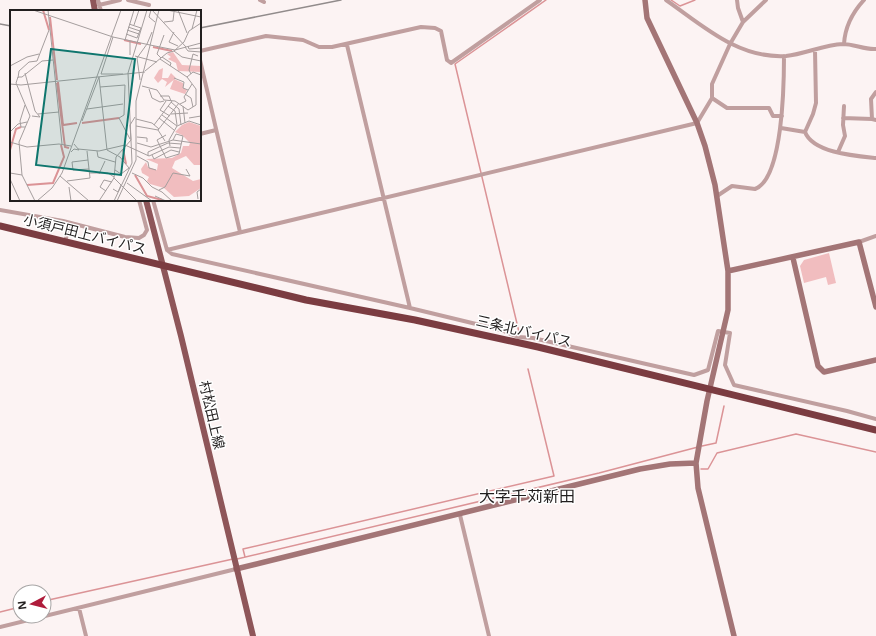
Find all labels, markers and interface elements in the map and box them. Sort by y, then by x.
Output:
inset map [10,10,201,201]
street label: 小須戸田上バイパス [22,209,148,258]
street label: 三条北バイパス [474,310,574,351]
street label: 村松田上線 [195,379,230,451]
district label: 大字千苅新田 [479,485,575,507]
north arrow [12,584,52,624]
text: N [14,600,30,611]

